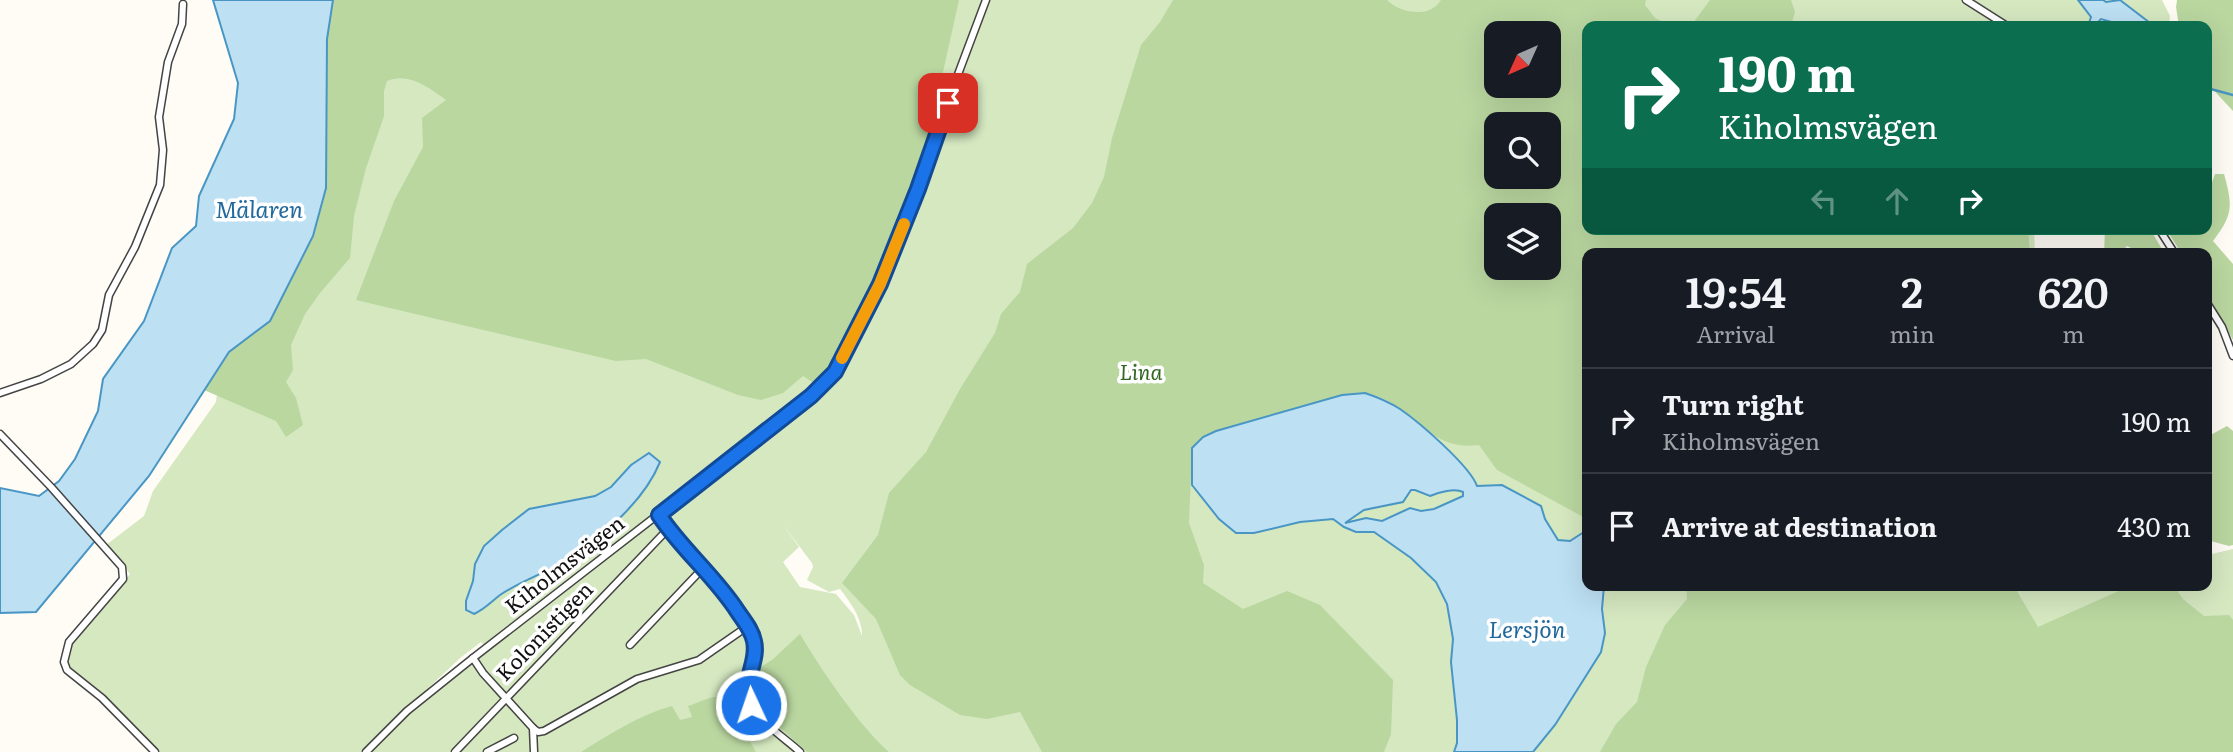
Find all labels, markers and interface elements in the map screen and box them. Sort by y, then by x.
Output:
north arrow [1484,21,1561,98]
map controls [1484,21,1561,280]
text: 190 m [1718,34,1855,107]
icon: right [1603,49,1694,140]
pin [918,73,978,133]
icon: arrive [929,84,967,122]
text: Kiholmsvägen [1718,101,1938,149]
button: search [1484,112,1561,189]
icon: left [1805,182,1843,220]
icon: ahead [1878,182,1916,220]
icon: right [1951,182,1989,220]
water label: Mälaren [215,191,303,225]
button: layers [1484,203,1561,280]
text: 19:54 [1685,259,1786,321]
text: 2 [1901,259,1923,321]
text: 620 [2038,259,2109,321]
text: Arrival [1696,316,1775,350]
text: min [1889,316,1935,350]
text: m [2062,316,2084,350]
park label: Lina [1120,355,1162,386]
text: Turn right [1662,384,1804,423]
text: 190 m [2121,401,2191,440]
icon: right [1603,402,1641,440]
text: Kiholmsvägen [1662,423,1820,457]
street label: Kiholmsvägen [497,506,630,620]
text: Arrive at destination [1662,506,1937,545]
text: 430 m [2117,506,2191,545]
icon: arrive [1603,507,1641,545]
street label: Kolonistigen [488,573,599,687]
water label: Lersjön [1489,611,1566,645]
position arrow [714,668,788,742]

